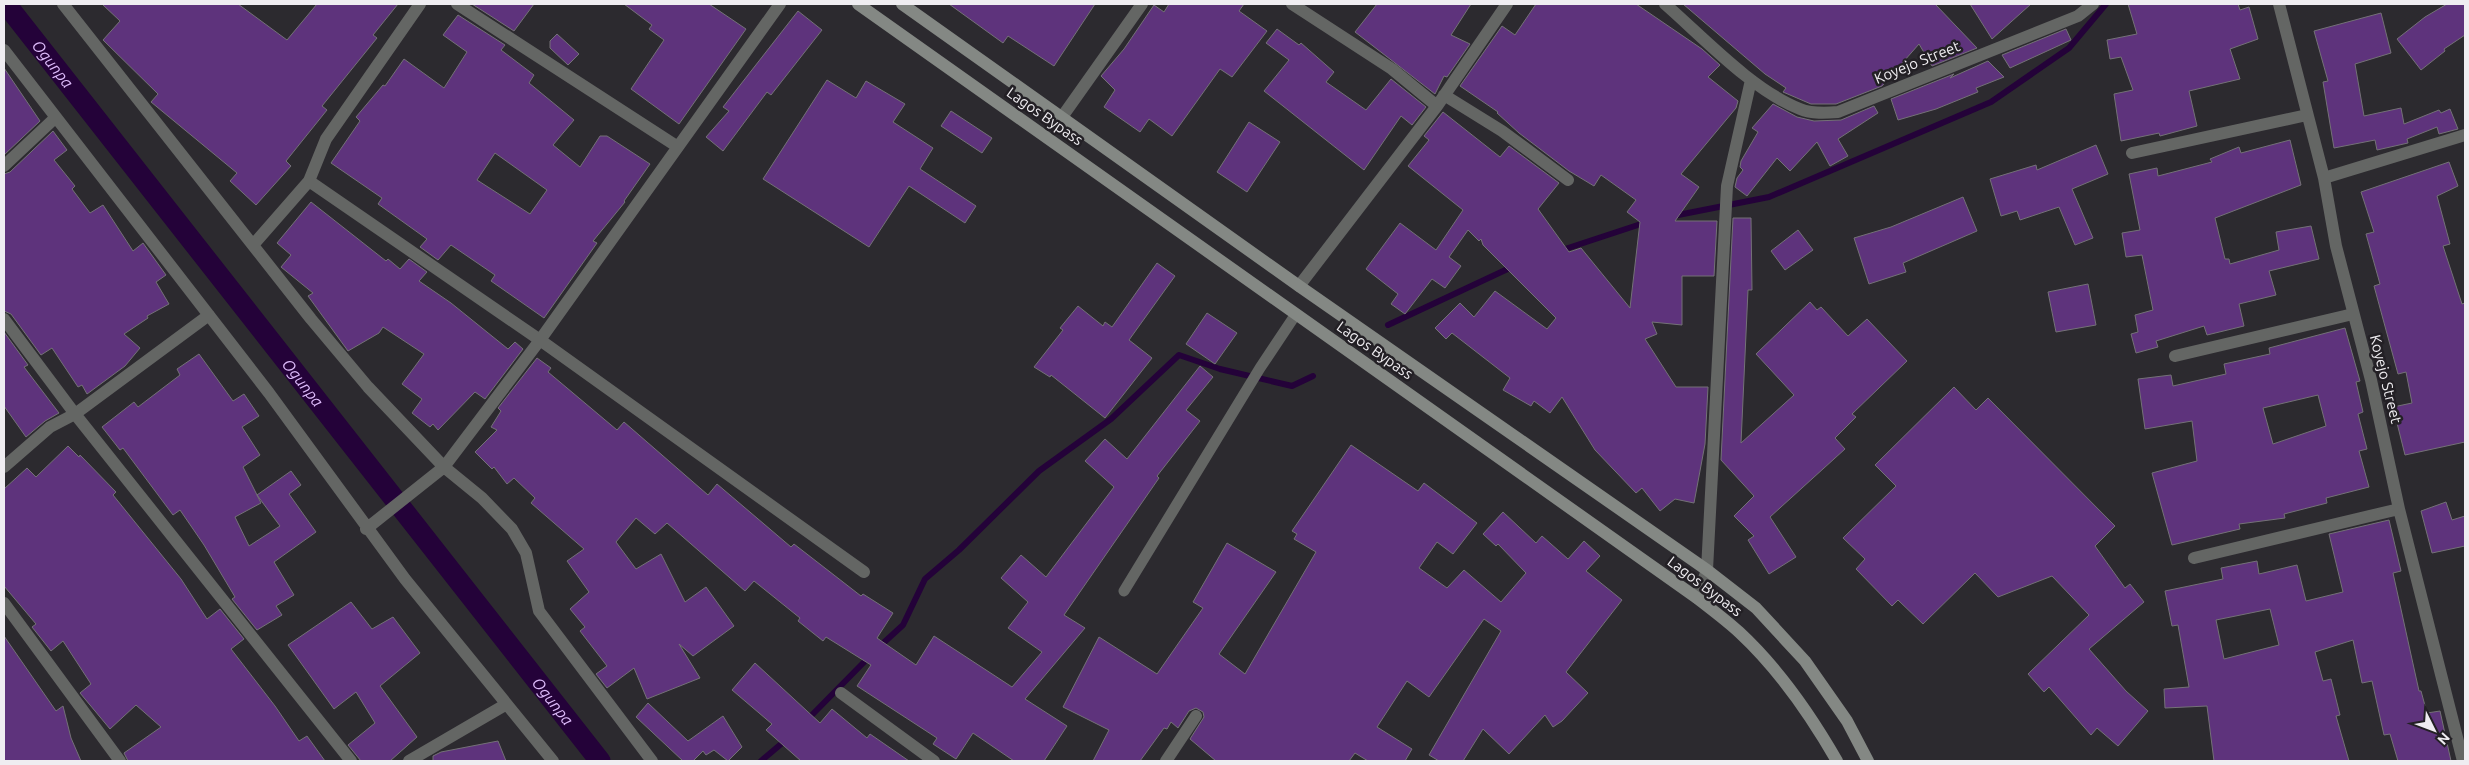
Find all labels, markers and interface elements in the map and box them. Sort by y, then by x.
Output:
water label: Ogunpa [29,36,77,92]
street label: Koyejo Street [1872,37,1962,87]
street label: Lagos Bypass [1004,84,1086,148]
street label: Lagos Bypass [1334,318,1416,382]
street label: Koyejo Street [2367,333,2405,425]
water label: Ogunpa [279,355,327,410]
street label: Lagos Bypass [1664,552,1746,620]
water label: Ogunpa [529,674,577,729]
north arrow [2409,705,2459,755]
text: N [2434,729,2453,748]

